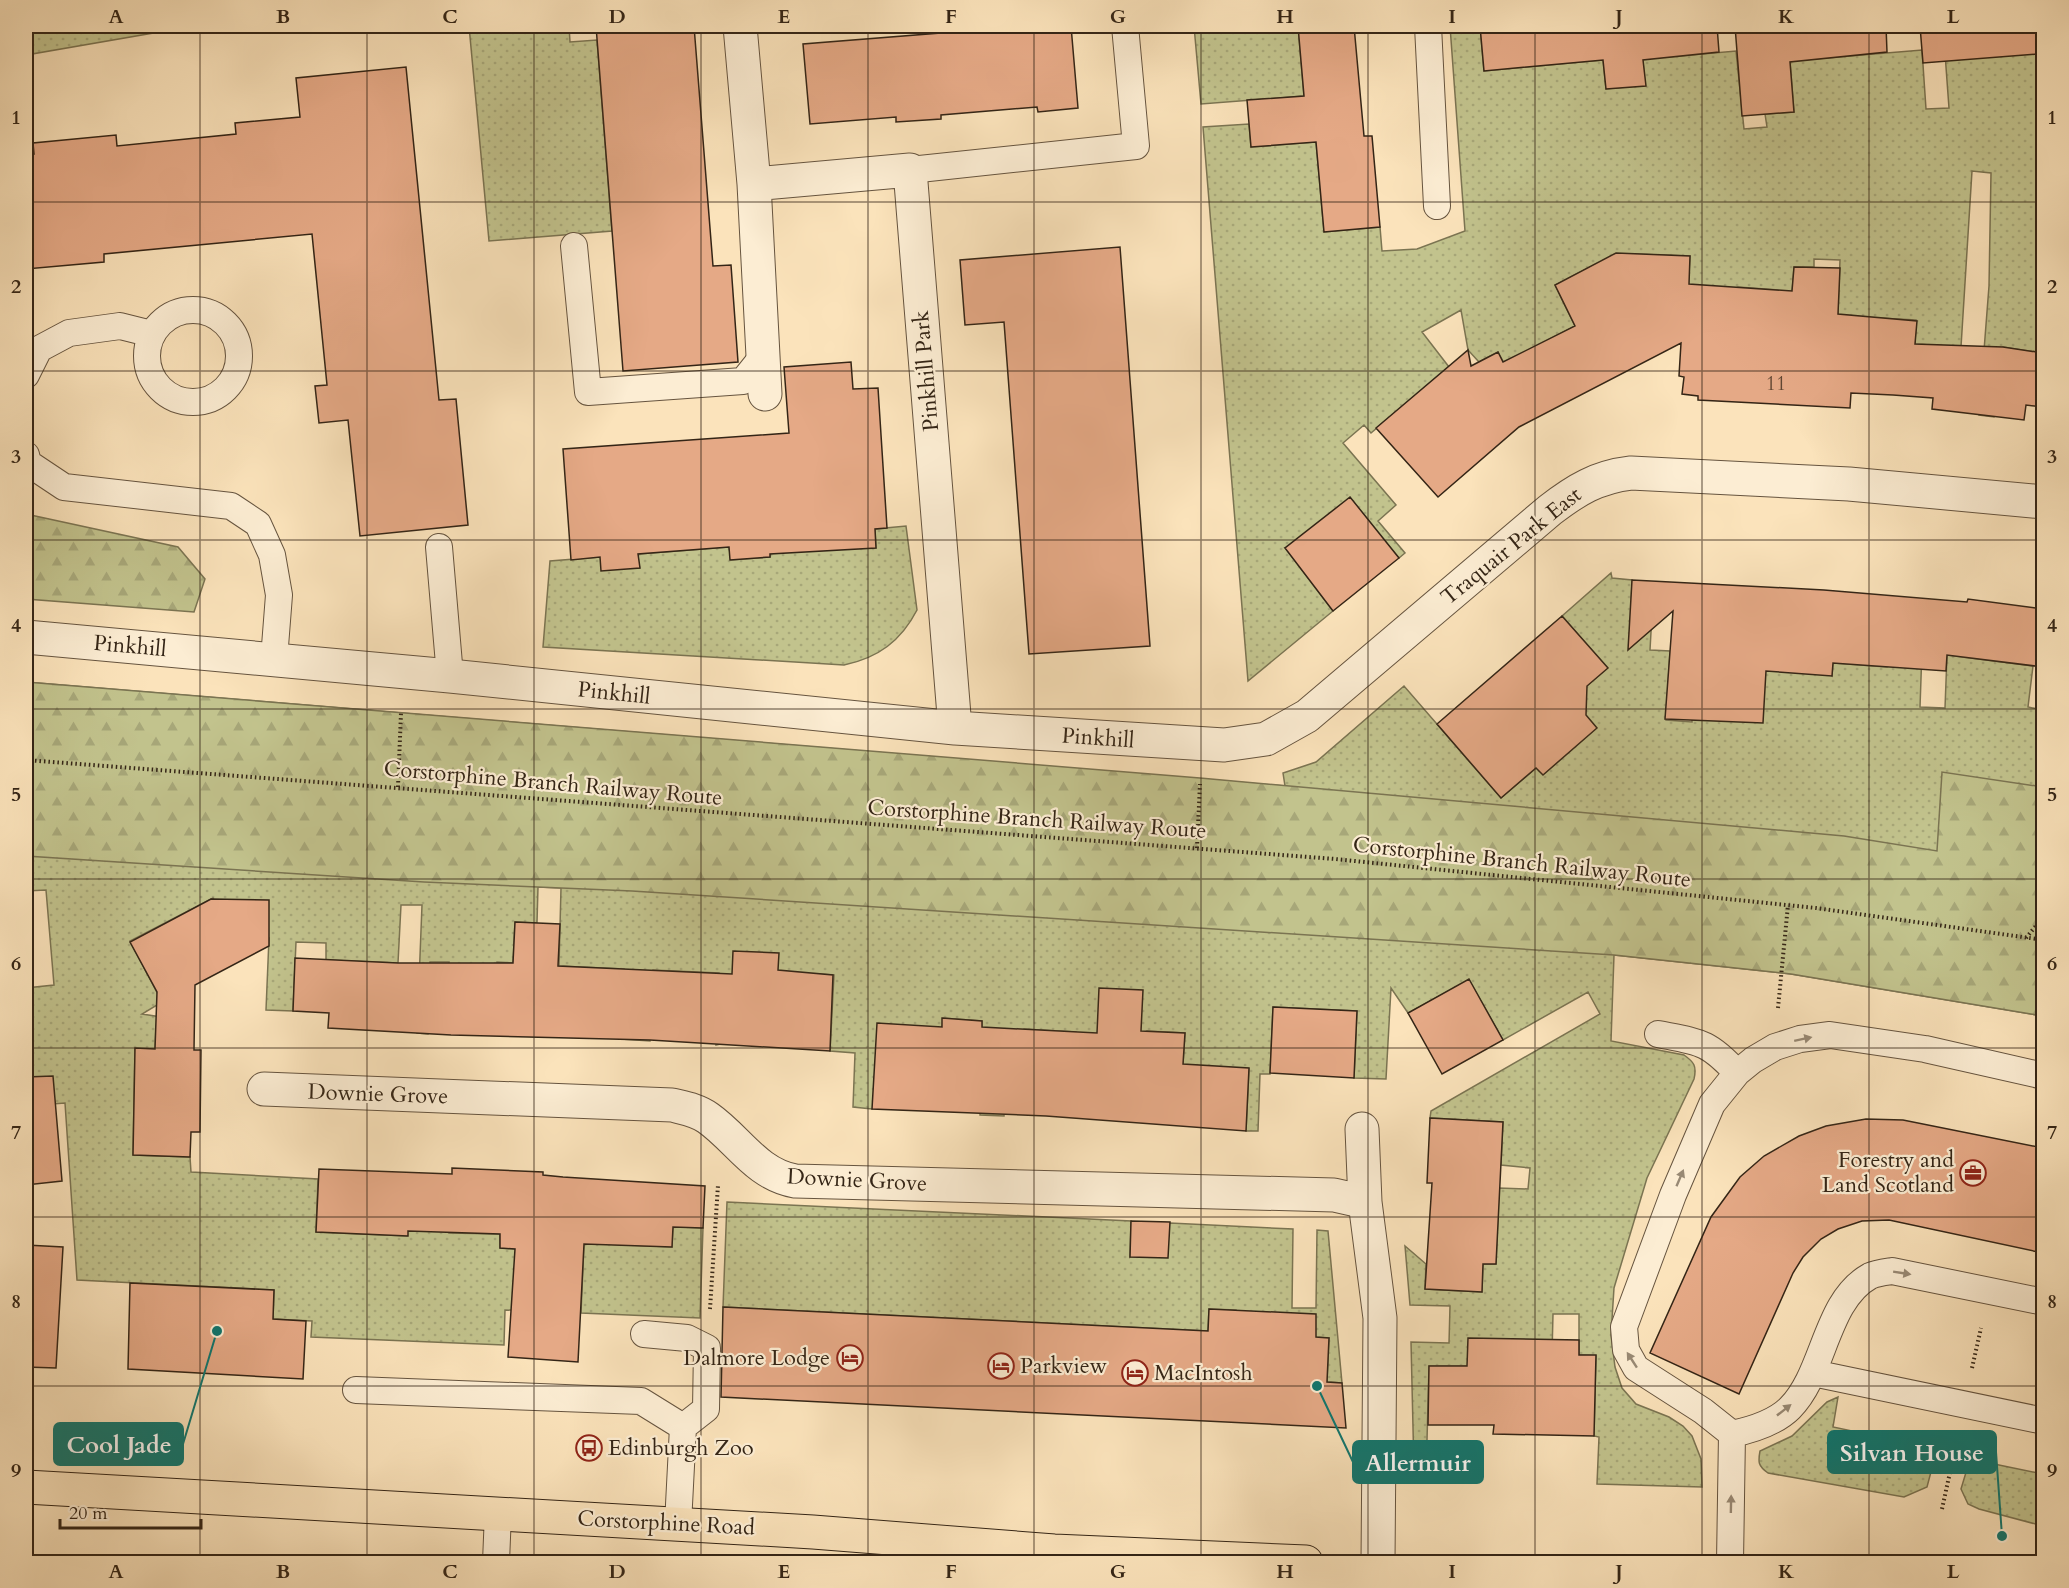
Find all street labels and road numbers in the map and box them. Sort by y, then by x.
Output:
street label: Pinkhill Park [906,309,946,433]
street label: Traquair Park East [1434,480,1588,612]
street label: Pinkhill [92,628,168,664]
street label: Pinkhill [576,674,652,712]
street label: Pinkhill [1061,720,1136,756]
street label: Corstorphine Branch Railway Route [382,753,724,813]
street label: Corstorphine Branch Railway Route [867,792,1207,846]
street label: Corstorphine Branch Railway Route [1352,829,1692,895]
street label: Downie Grove [307,1077,449,1111]
street label: Downie Grove [786,1161,928,1199]
street label: Corstorphine Road [576,1503,756,1543]

